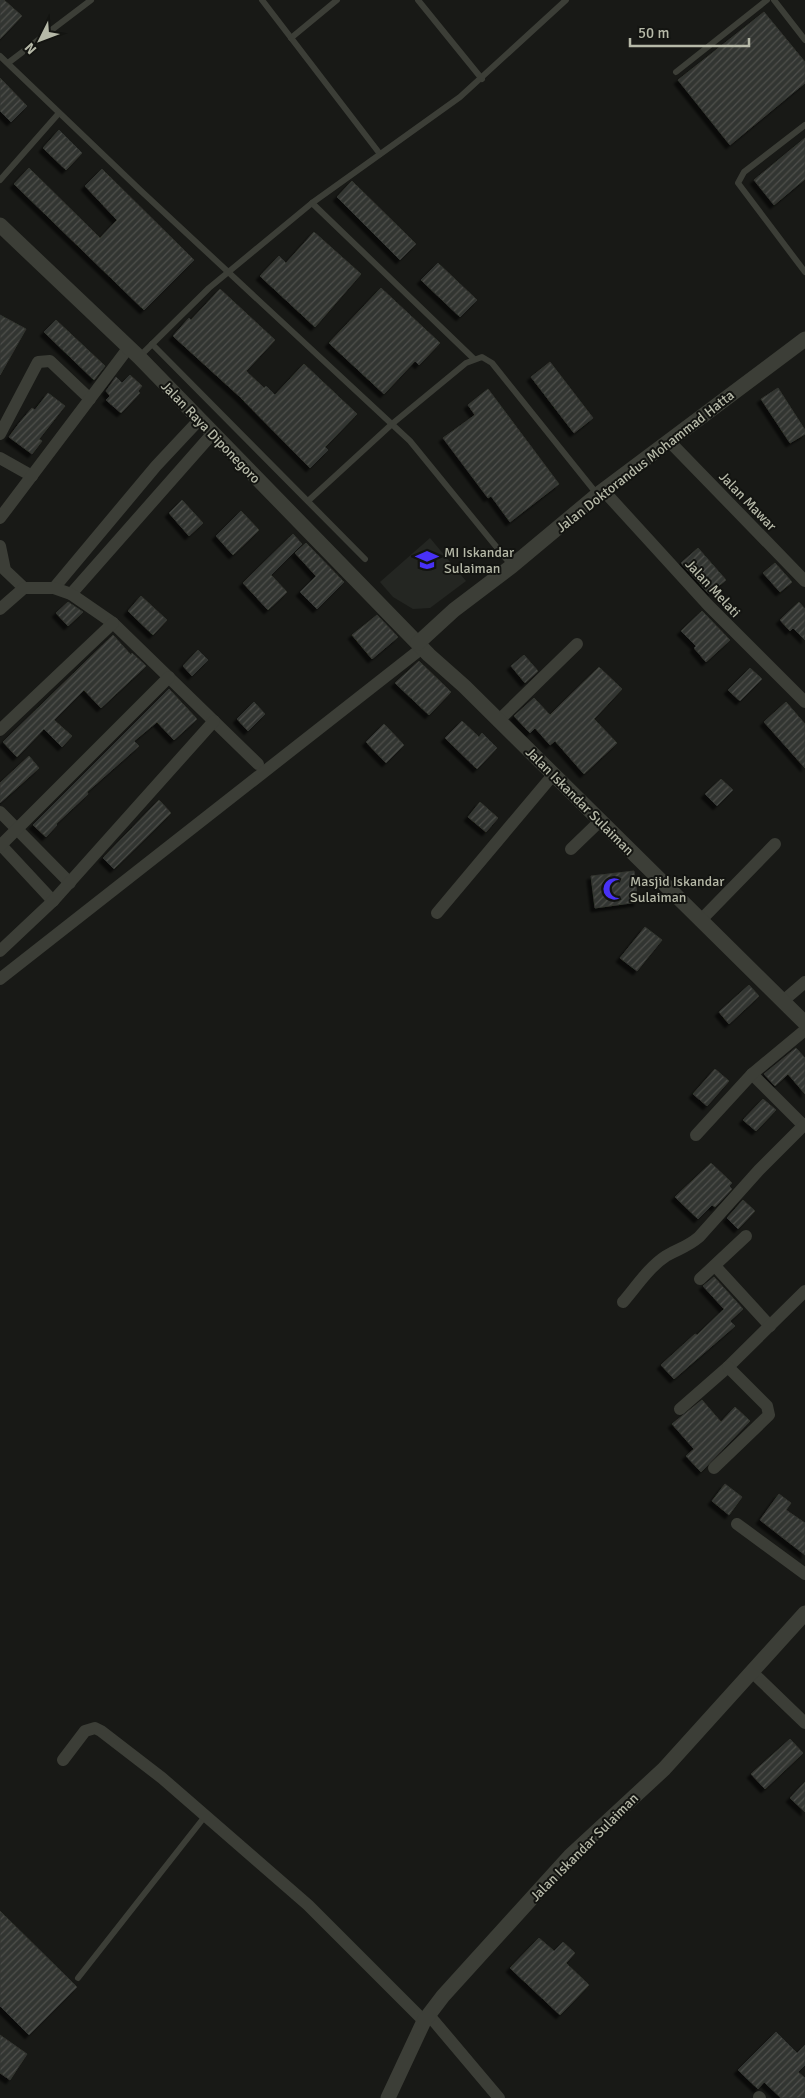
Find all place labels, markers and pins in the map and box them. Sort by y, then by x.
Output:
place label: MI Iskandar Sulaiman [444,544,515,577]
school or university icon: MI Iskandar Sulaiman [414,547,440,573]
place label: Masjid Iskandar Sulaiman [630,873,725,906]
mosque icon: Masjid Iskandar Sulaiman [601,876,627,902]

